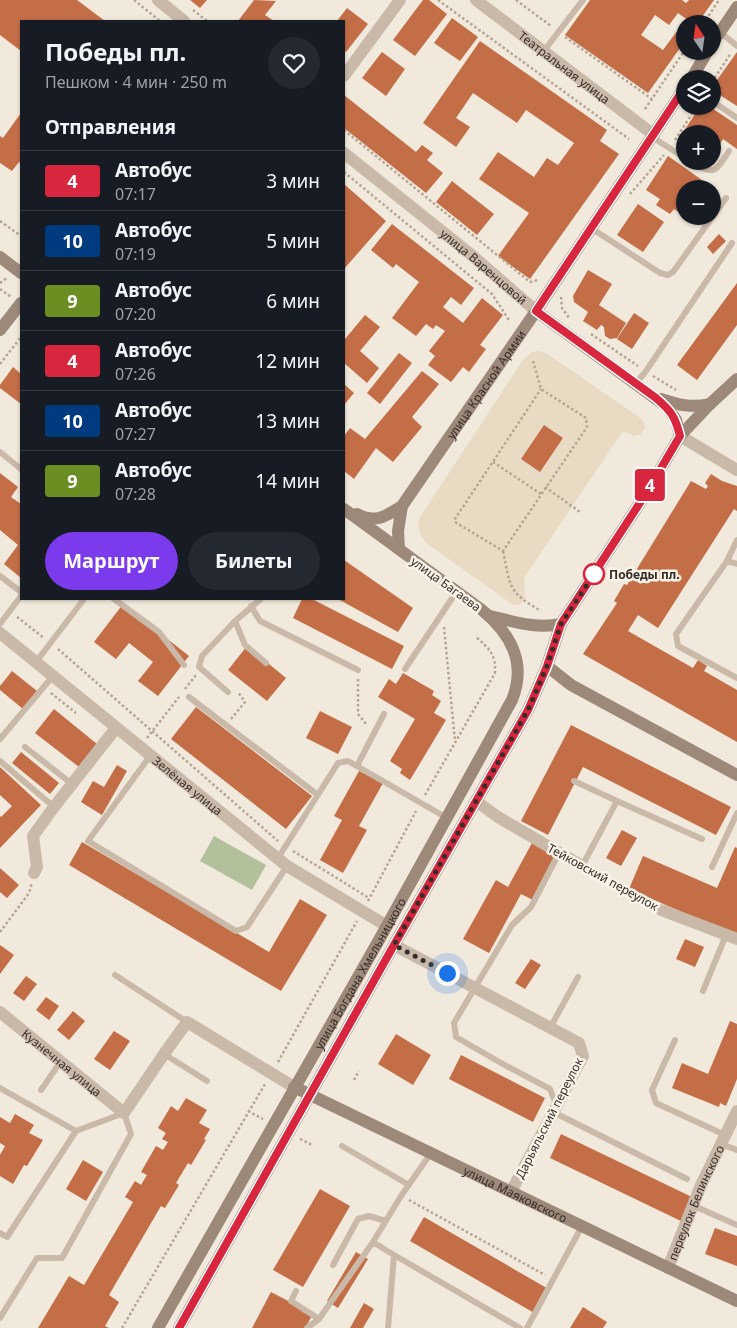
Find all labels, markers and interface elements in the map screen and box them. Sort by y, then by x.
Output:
north arrow [676,15,721,60]
map controls [676,15,721,225]
street label: Театральная улица [515,27,614,107]
text: Победы пл. [45,35,186,68]
button: heart [268,37,320,89]
button: layers [676,70,721,115]
text: Пешком · 4 мин · 250 m [45,71,227,93]
text: Отправления [45,114,176,140]
button: + [676,125,721,170]
text: Автобус [115,157,192,183]
text: 3 мин [266,168,320,194]
text: 4 [67,169,78,193]
button: − [676,180,721,225]
text: 07:17 [115,183,156,205]
text: Автобус [115,217,192,243]
street label: улица Варенцовой [437,225,531,308]
text: 5 мин [266,228,320,254]
text: 10 [62,229,83,253]
text: 07:19 [115,243,156,265]
text: Автобус [115,277,192,303]
text: 6 мин [266,288,320,314]
text: 9 [67,289,78,313]
text: 07:20 [115,303,156,325]
street label: улица Красной Армии [442,326,529,442]
text: Автобус [115,337,192,363]
text: 12 мин [255,348,320,374]
text: 4 [67,349,78,373]
text: 07:26 [115,363,156,385]
text: Автобус [115,397,192,423]
text: 13 мин [255,408,320,434]
text: 10 [62,409,83,433]
text: 07:27 [115,423,156,445]
text: Автобус [115,457,192,483]
text: 14 мин [255,468,320,494]
text: 9 [67,469,78,493]
line badge: 4 [634,469,666,501]
text: 4 [645,473,655,497]
text: 07:28 [115,483,156,505]
button: Маршрут [45,532,178,590]
button: Билеты [188,532,320,590]
street label: улица Багаева [407,553,485,615]
marker: Победы пл. [583,563,605,585]
place label: Победы пл. [609,566,680,583]
street label: Зелёная улица [149,752,226,819]
street label: Тейковский переулок [545,839,662,915]
street label: улица Богдана Хмельницкого [310,894,409,1052]
your location [435,961,460,986]
street label: Кузнечная улица [18,1025,106,1100]
street label: Дарьяльский переулок [511,1054,587,1181]
street label: переулок Белинского [663,1142,728,1263]
street label: улица Маяковского [461,1162,570,1226]

